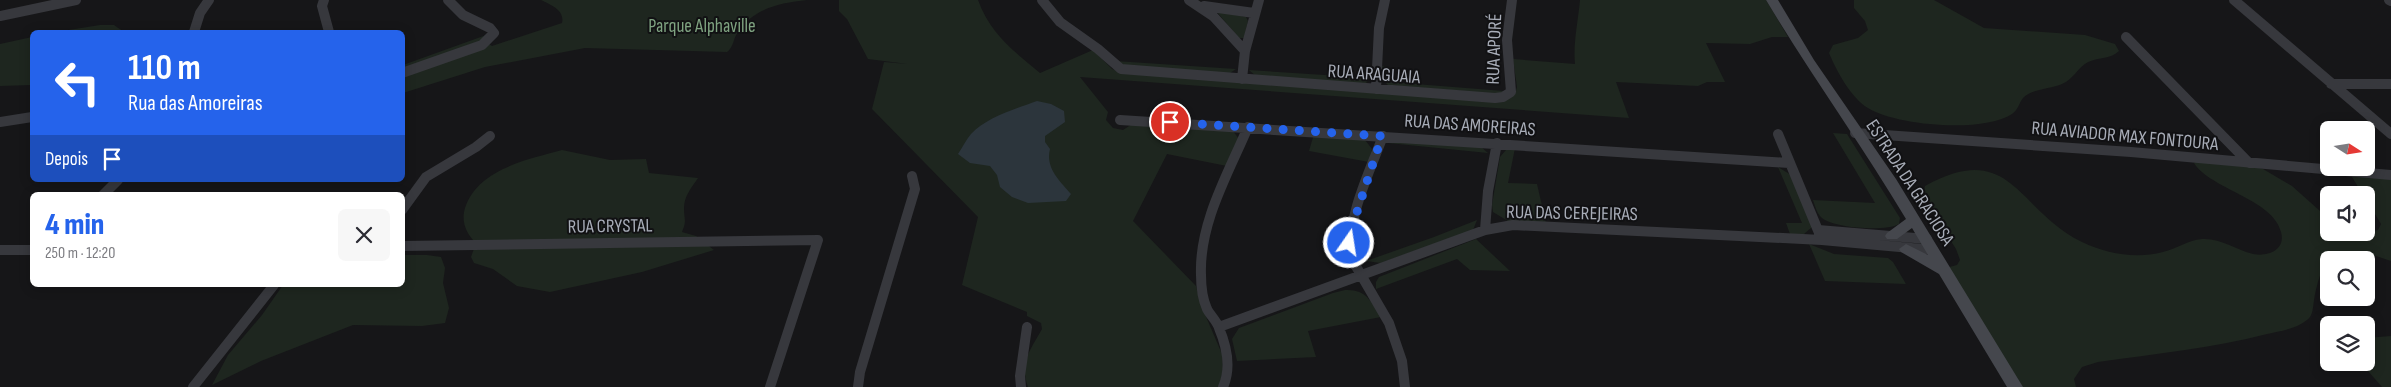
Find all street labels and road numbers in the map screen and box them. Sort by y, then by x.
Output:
street label: RUA APORÉ [1482,13,1507,85]
street label: RUA ARAGUAIA [1327,60,1422,89]
street label: RUA DAS AMOREIRAS [1403,109,1536,142]
street label: ESTRADA DA GRACIOSA [1860,116,1959,251]
street label: RUA AVIADOR MAX FONTOURA [2030,117,2220,156]
street label: RUA DAS CEREJEIRAS [1506,201,1638,226]
street label: RUA CRYSTAL [567,214,653,239]

